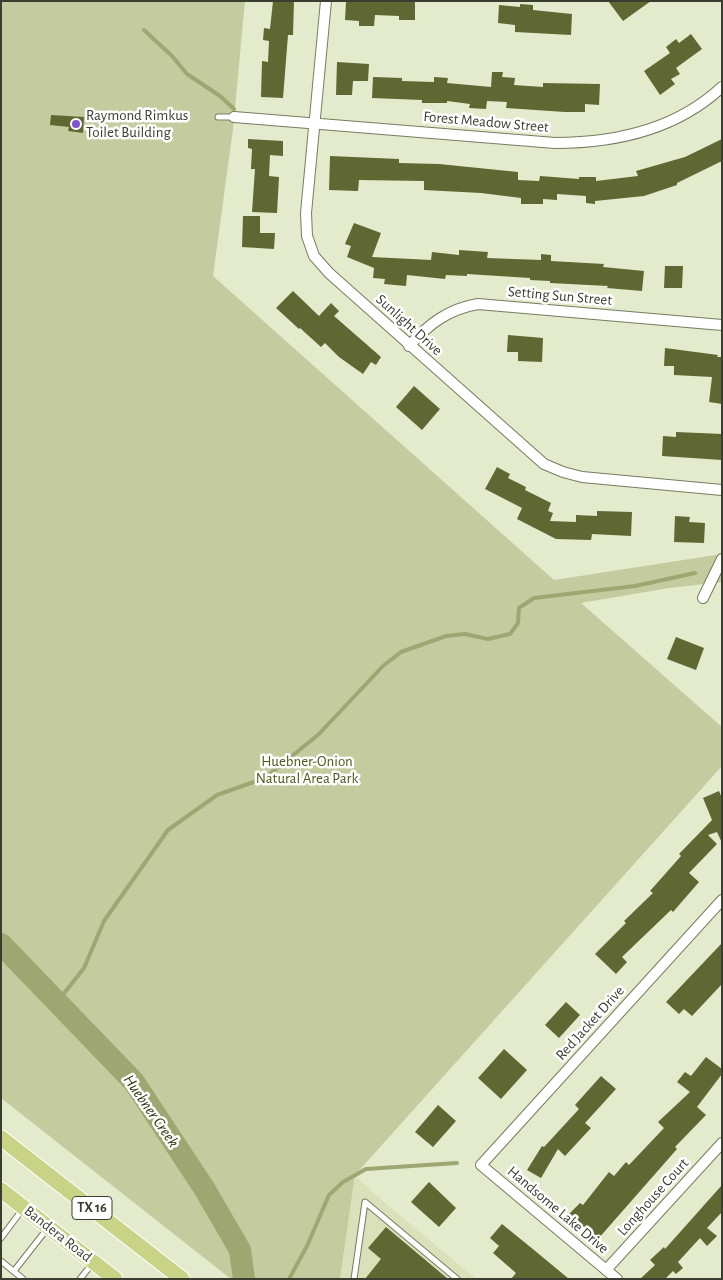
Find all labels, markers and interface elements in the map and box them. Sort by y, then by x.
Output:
place label: Raymond Rimkus Toilet Building [86,106,188,141]
street label: Forest Meadow Street [422,108,550,136]
marker: Raymond Rimkus Toilet Building [70,118,82,130]
street label: Setting Sun Street [507,282,613,310]
street label: Sunlight Drive [372,290,446,360]
park label: Huebner-Onion Natural Area Park [256,752,358,787]
street label: Red Jacket Drive [552,982,628,1064]
water label: Huebner Creek [119,1071,183,1151]
street label: Longhouse Court [614,1155,692,1239]
street label: Handsome Lake Drive [504,1162,612,1258]
road number: TX 16 [72,1196,112,1220]
street label: Bandera Road [20,1202,96,1266]

